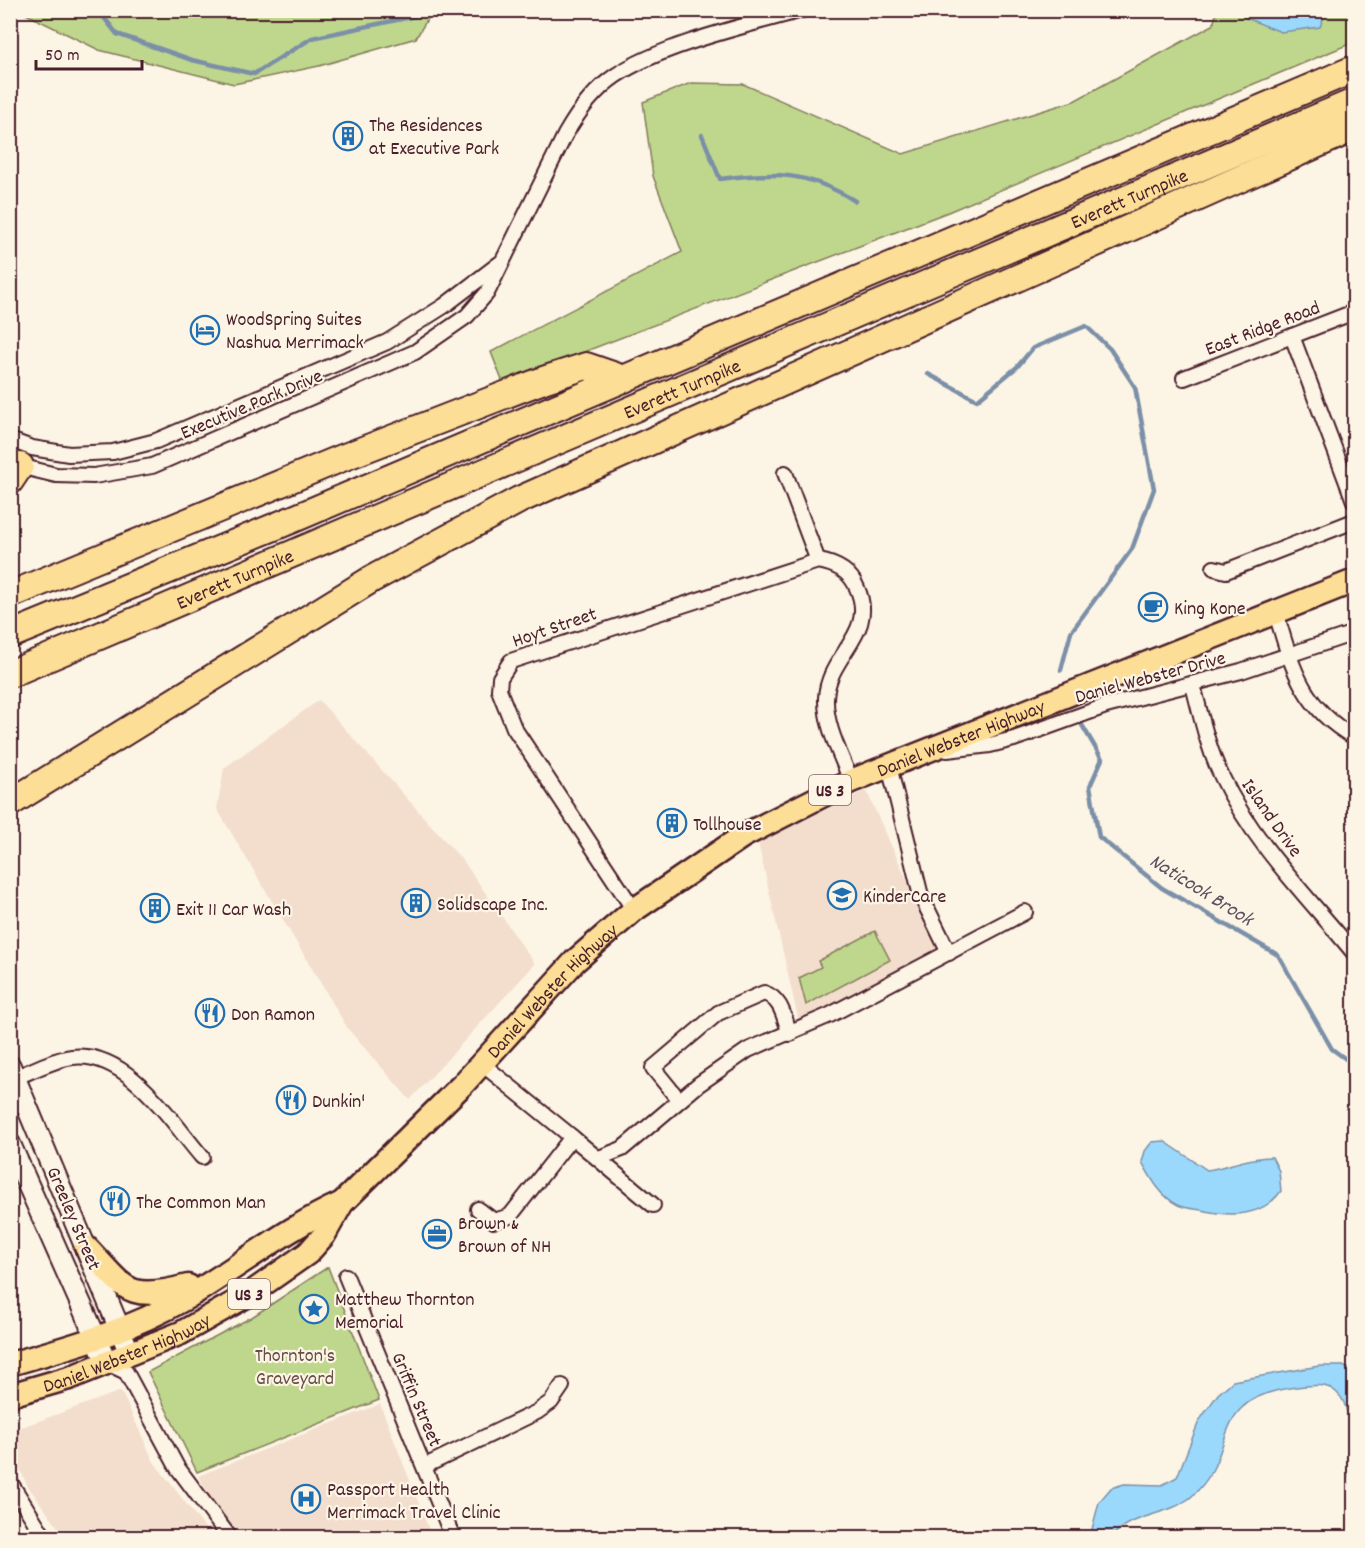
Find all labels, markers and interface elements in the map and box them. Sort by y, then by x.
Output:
scale bar [36,33,142,71]
text: 50 m [45,44,80,69]
place label: The Residences at Executive Park [369,113,499,164]
building icon: The Residences at Executive Park [332,120,364,152]
street label: Everett Turnpike [1067,163,1193,238]
street label: East Ridge Road [1201,295,1325,365]
place label: WoodSpring Suites Nashua Merrimack [226,307,364,358]
hotel icon: WoodSpring Suites Nashua Merrimack [189,314,221,346]
street label: Everett Turnpike [620,353,746,428]
street label: Executive Park Drive [177,363,328,448]
street label: Everett Turnpike [173,544,299,619]
cafe icon: King Kone [1137,591,1169,623]
place label: King Kone [1174,596,1246,624]
street label: Hoyt Street [509,601,601,656]
street label: Daniel Webster Drive [1072,645,1229,712]
street label: Daniel Webster Highway [873,694,1051,786]
street label: Island Drive [1233,774,1308,864]
road number: US 3 [809,775,851,805]
building icon: Tollhouse [656,807,688,839]
place label: Tollhouse [693,812,762,840]
water label: Naticook Brook [1143,848,1260,937]
school or university icon: KinderCare [826,879,858,911]
place label: KinderCare [863,884,946,912]
building icon: Solidscape Inc. [400,887,432,919]
building icon: Exit 11 Car Wash [139,892,171,924]
place label: Solidscape Inc. [437,892,548,920]
place label: Exit 11 Car Wash [176,897,291,925]
street label: Daniel Webster Highway [482,918,626,1066]
restaurant icon: Don Ramon [194,997,226,1029]
place label: Don Ramon [231,1002,315,1030]
restaurant icon: Dunkin' [275,1084,307,1116]
place label: Dunkin' [312,1089,365,1117]
street label: Greeley Street [38,1163,107,1275]
restaurant icon: The Common Man [99,1185,131,1217]
place label: The Common Man [136,1190,266,1218]
place label: Brown & Brown of NH [458,1211,551,1262]
office icon: Brown & Brown of NH [421,1218,453,1250]
road number: US 3 [228,1279,270,1309]
place label: Matthew Thornton Memorial [335,1287,475,1338]
place icon: Matthew Thornton Memorial [298,1293,330,1325]
street label: Daniel Webster Highway [40,1308,217,1402]
park label: Thornton's Graveyard [255,1343,335,1394]
street label: Griffin Street [383,1349,448,1452]
place label: Passport Health Merrimack Travel Clinic [327,1477,500,1528]
hospital icon: Passport Health Merrimack Travel Clinic [290,1483,322,1515]

